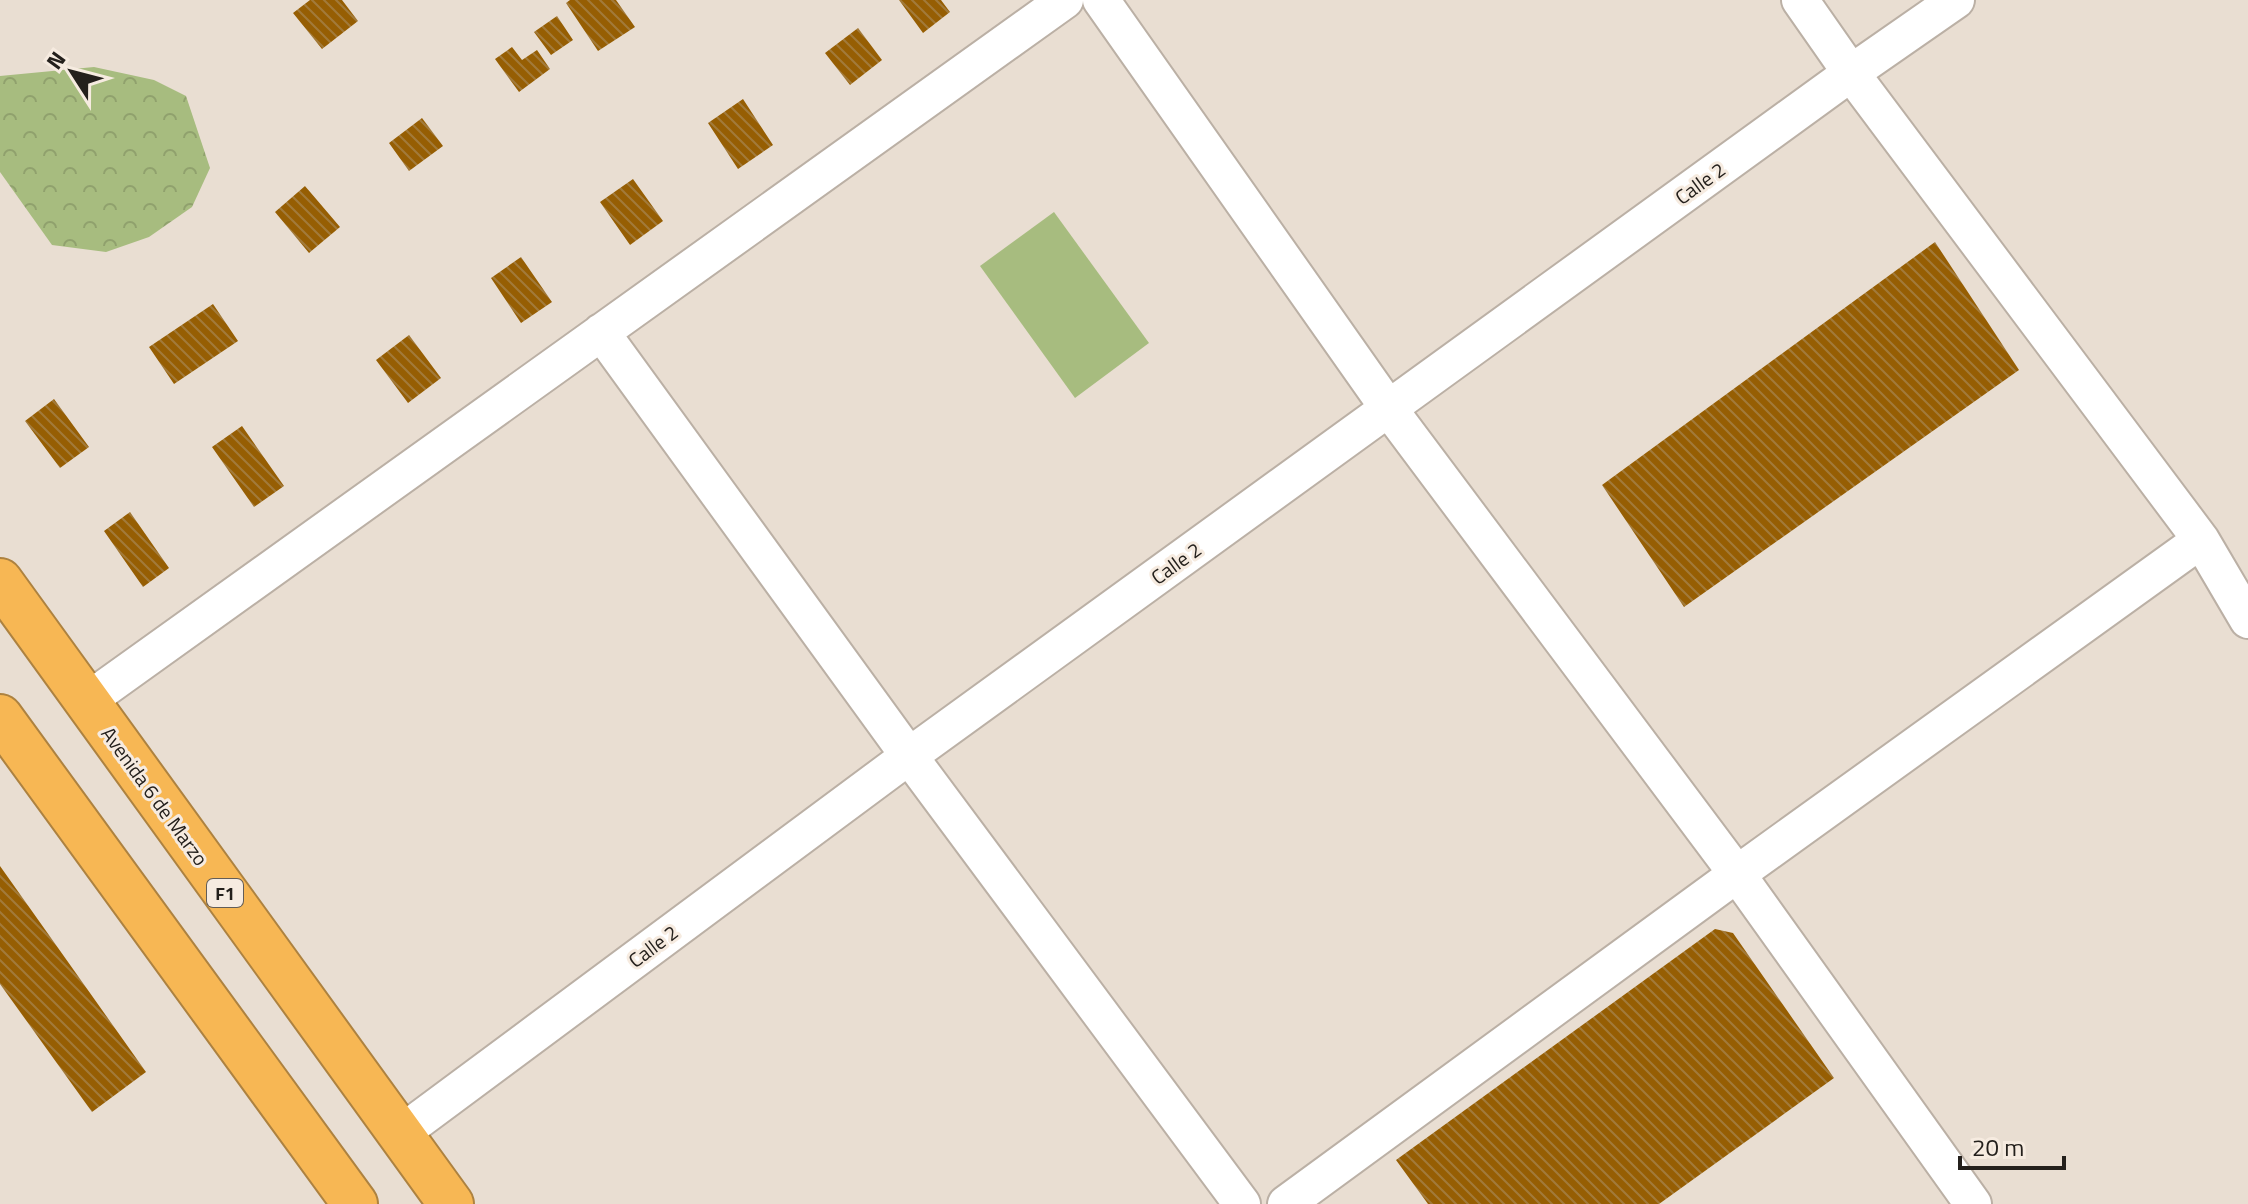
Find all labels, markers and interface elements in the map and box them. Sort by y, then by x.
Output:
north arrow [32,32,112,112]
text: N [38,44,74,76]
street label: Calle 2 [1668,154,1732,212]
street label: Calle 2 [1144,534,1208,592]
street label: Avenida 6 de Marzo [94,720,216,872]
road number: F1 [207,879,243,907]
street label: Calle 2 [621,917,685,975]
scale bar [1960,1120,2064,1170]
text: 20 m [1972,1129,2024,1165]

